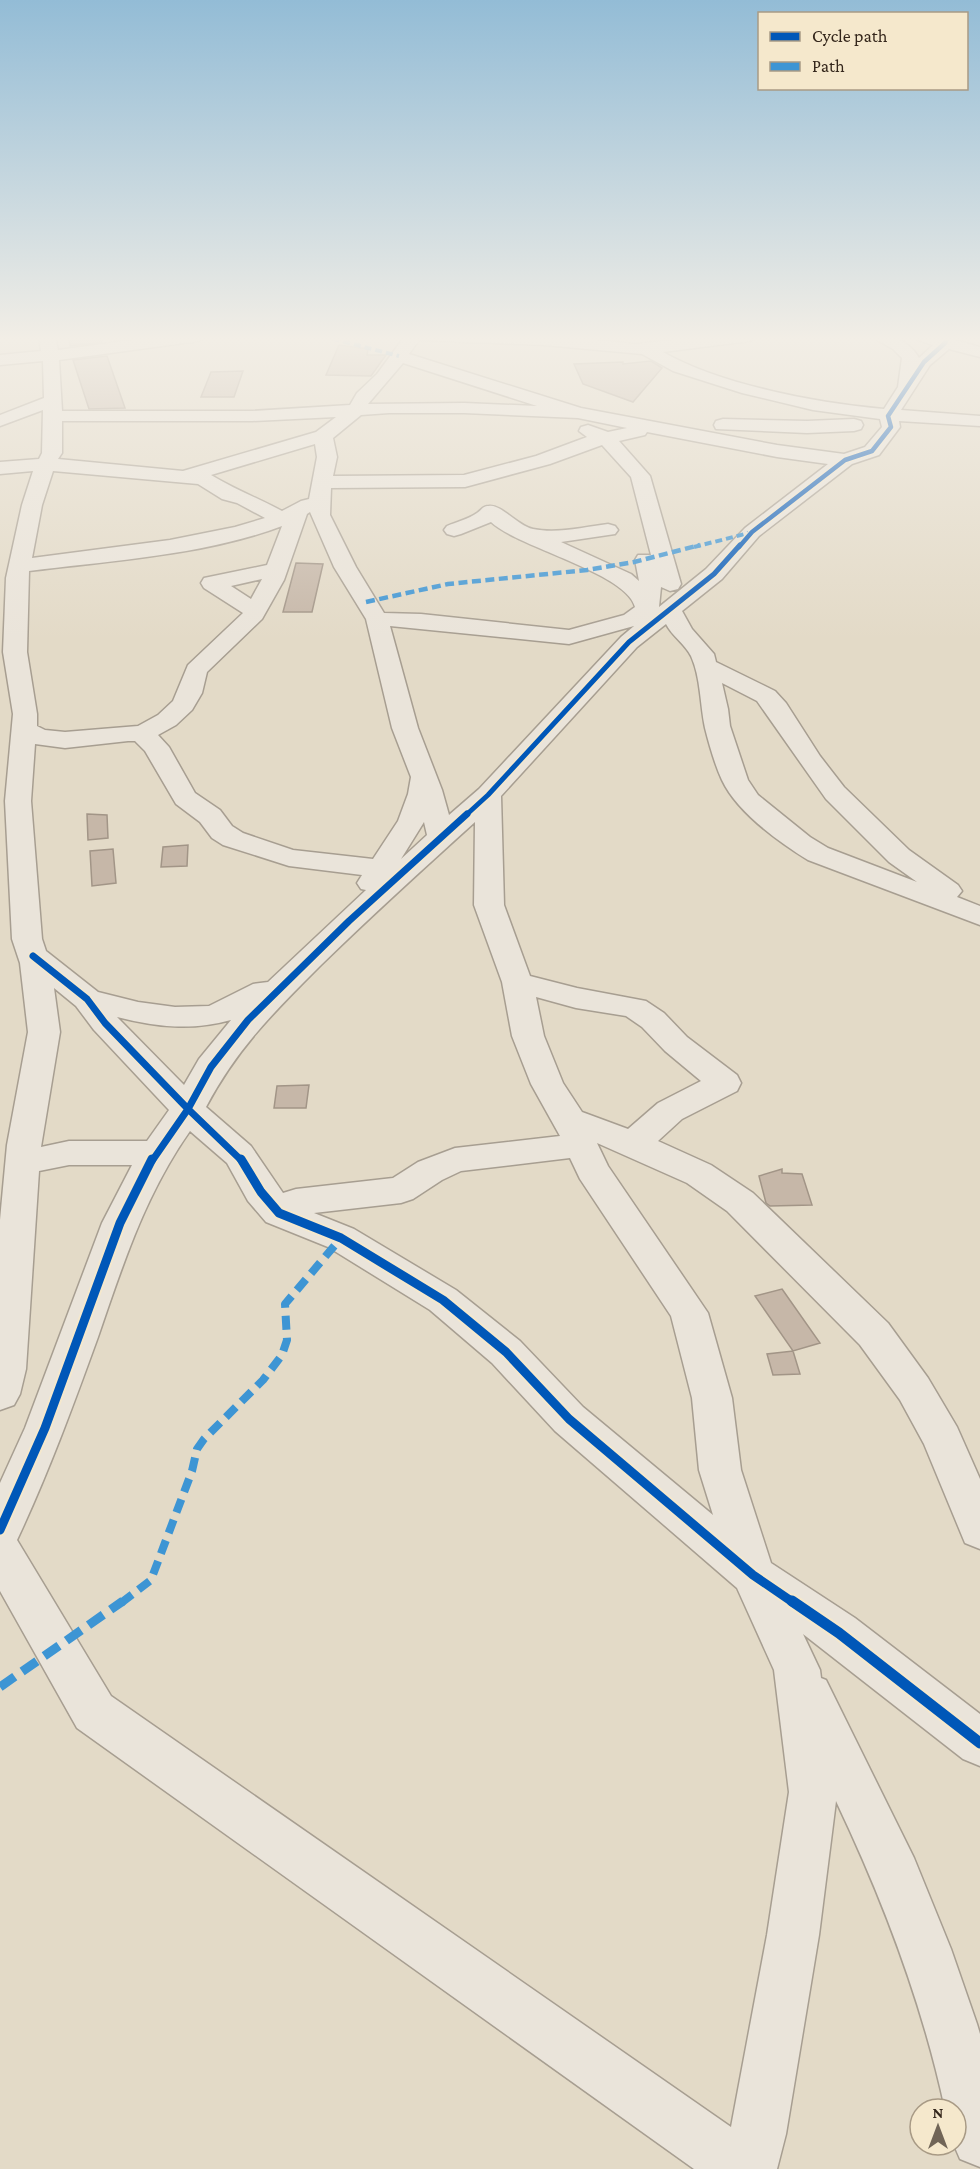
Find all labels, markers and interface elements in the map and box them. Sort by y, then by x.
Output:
legend [758,12,968,90]
text: Cycle path [812,26,888,46]
text: Path [812,56,845,76]
north arrow [908,2097,968,2157]
text: N [933,2104,944,2121]

